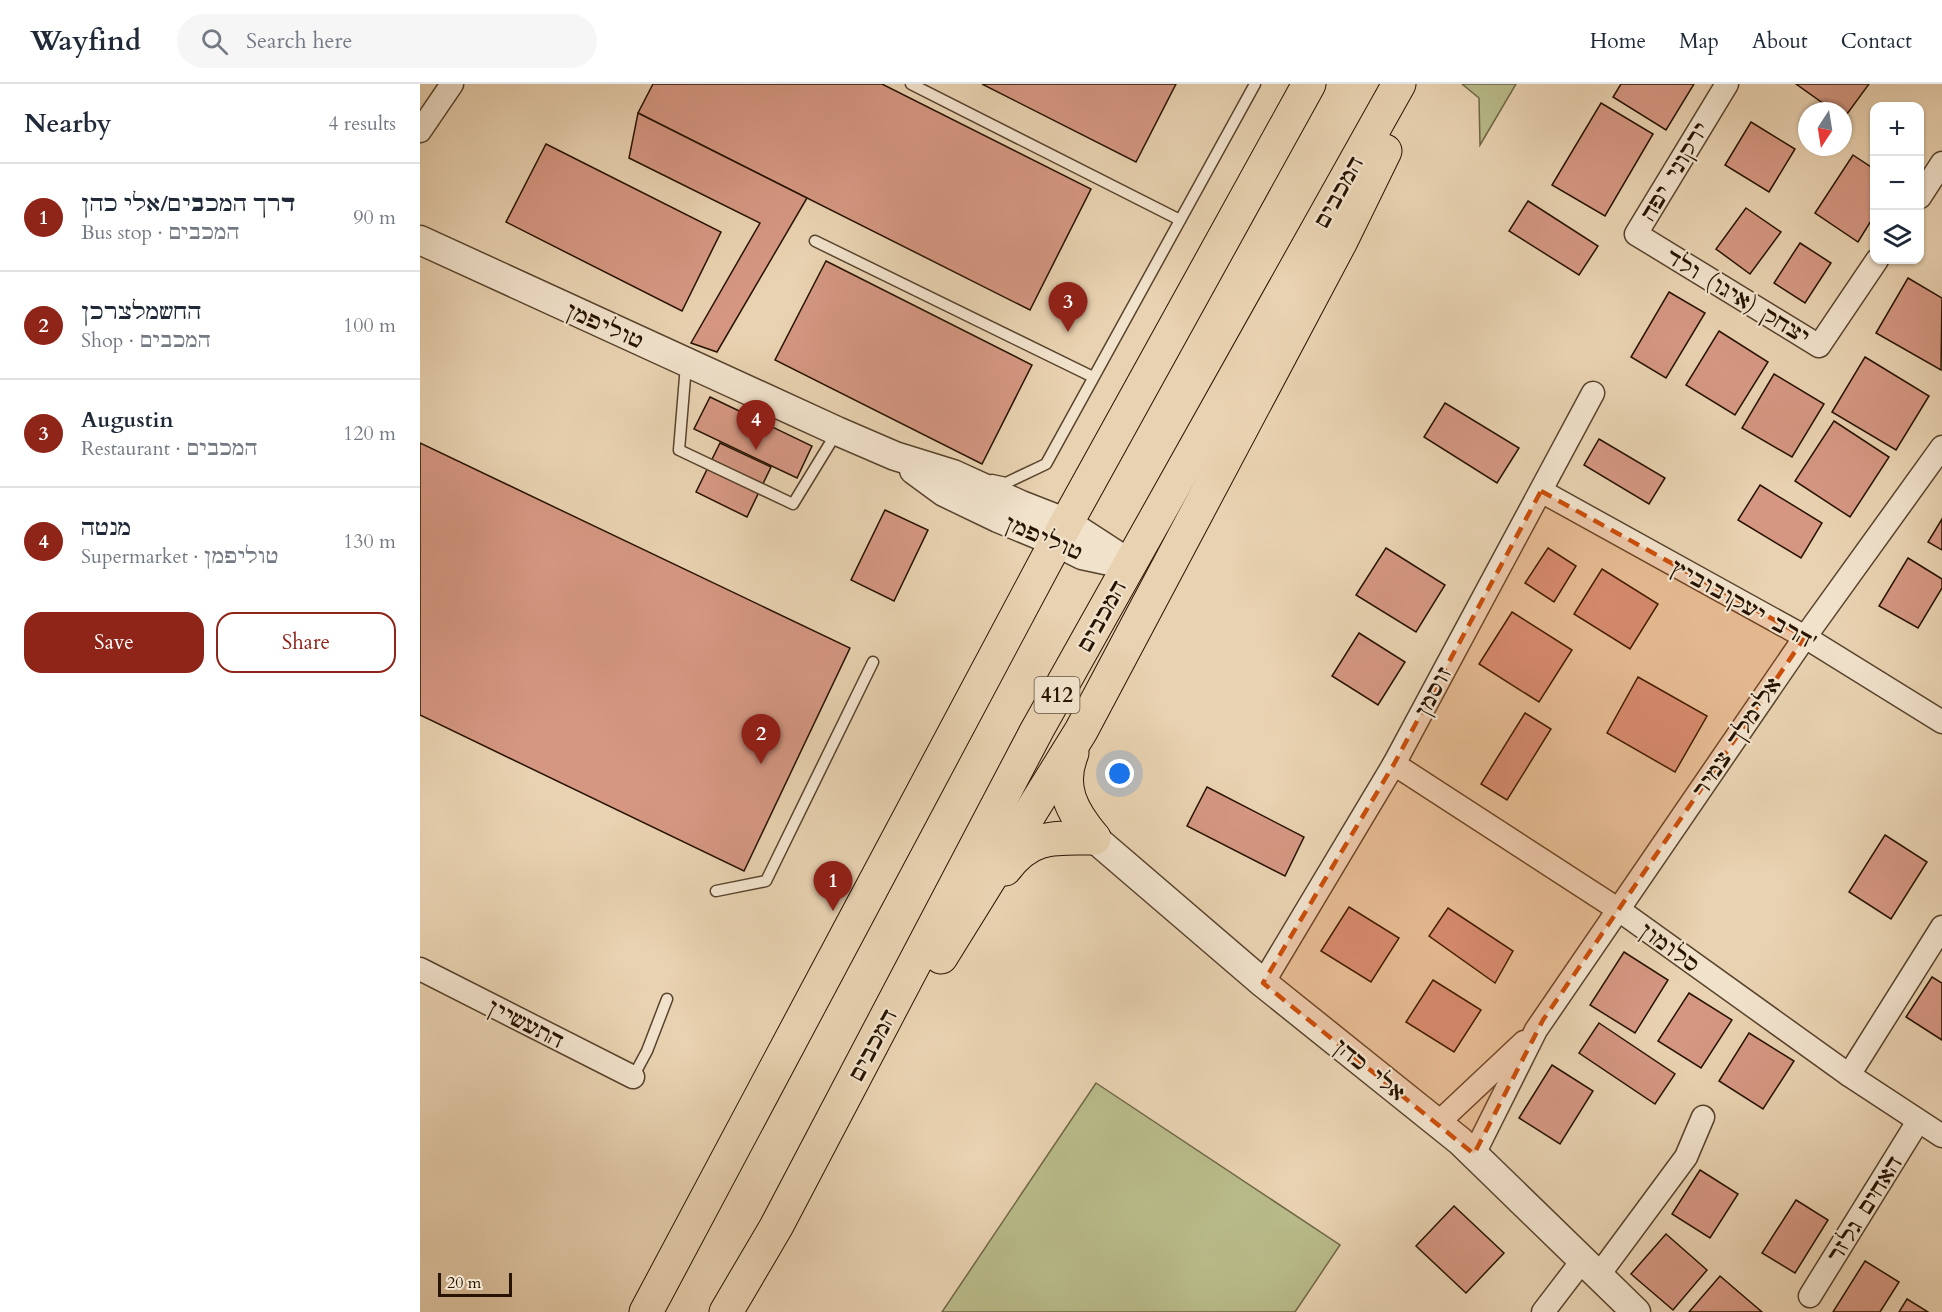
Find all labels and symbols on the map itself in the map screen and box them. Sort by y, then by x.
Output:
north arrow [1798,102,1852,156]
street label: ירקוני יפה [1634,116,1716,227]
street label: המכבים [1307,151,1371,234]
street label: יצחק (איגו) ולד [1660,242,1815,352]
pin: 3 [1048,282,1088,332]
street label: טוליפמן [561,296,648,356]
pin: 4 [736,400,776,450]
street label: טוליפמן [1000,508,1087,568]
street label: הרב יעקובוביץ' [1665,552,1822,657]
street label: המכבים [1070,575,1134,658]
street label: זוסמן [1408,660,1460,722]
street label: אלימלך צמיר [1685,671,1788,804]
road number: 412 [1034,677,1080,713]
pin: 2 [742,714,780,764]
your location [1105,759,1134,788]
pin: 1 [814,862,852,911]
street label: סלומון [1633,916,1706,980]
street label: התעשיין [482,992,569,1056]
street label: המכבים [841,1004,905,1087]
street label: אלי כהן [1327,1032,1412,1108]
street label: האחים גלזר [1820,1150,1910,1269]
scale bar [438,1270,512,1298]

